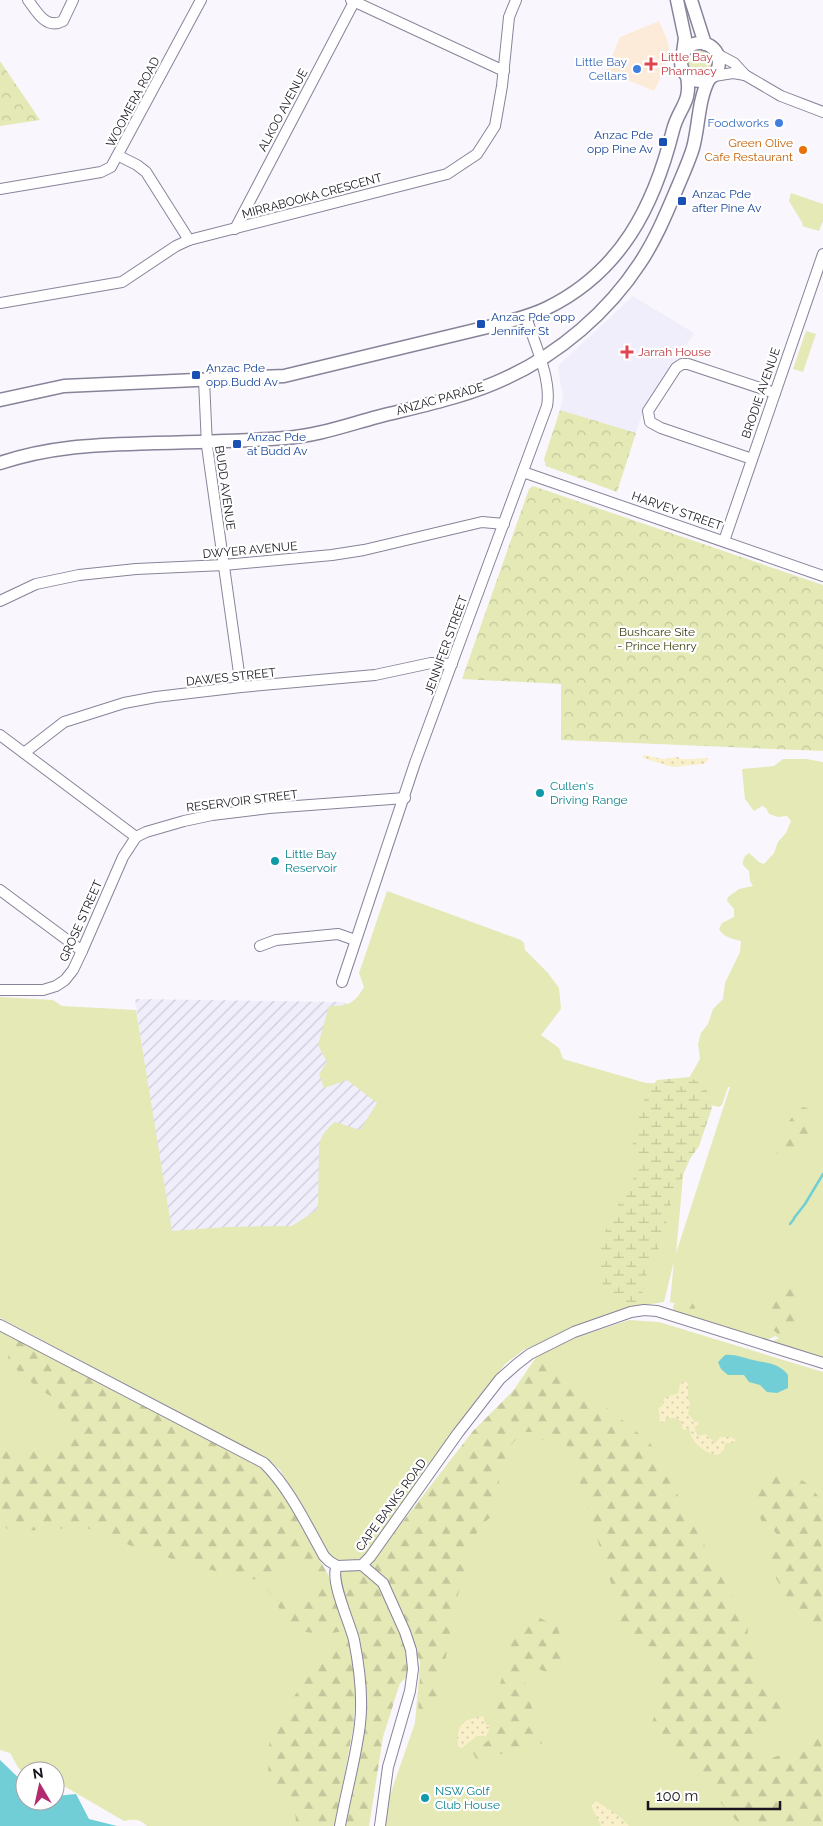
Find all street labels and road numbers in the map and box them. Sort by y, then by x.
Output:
street label: WOOMERA ROAD [103,54,163,149]
street label: ALKOO AVENUE [255,66,311,154]
street label: MIRRABOOKA CRESCENT [240,170,384,221]
street label: BRODIE AVENUE [739,346,783,440]
street label: ANZAC PARADE [394,380,486,418]
street label: BUDD AVENUE [212,445,238,531]
street label: HARVEY STREET [630,489,725,533]
street label: DWYER AVENUE [202,539,298,561]
street label: JENNIFER STREET [422,593,471,696]
street label: DAWES STREET [185,665,277,689]
street label: RESERVOIR STREET [185,787,299,815]
street label: GROSE STREET [57,878,105,964]
street label: CAPE BANKS ROAD [353,1456,429,1554]

